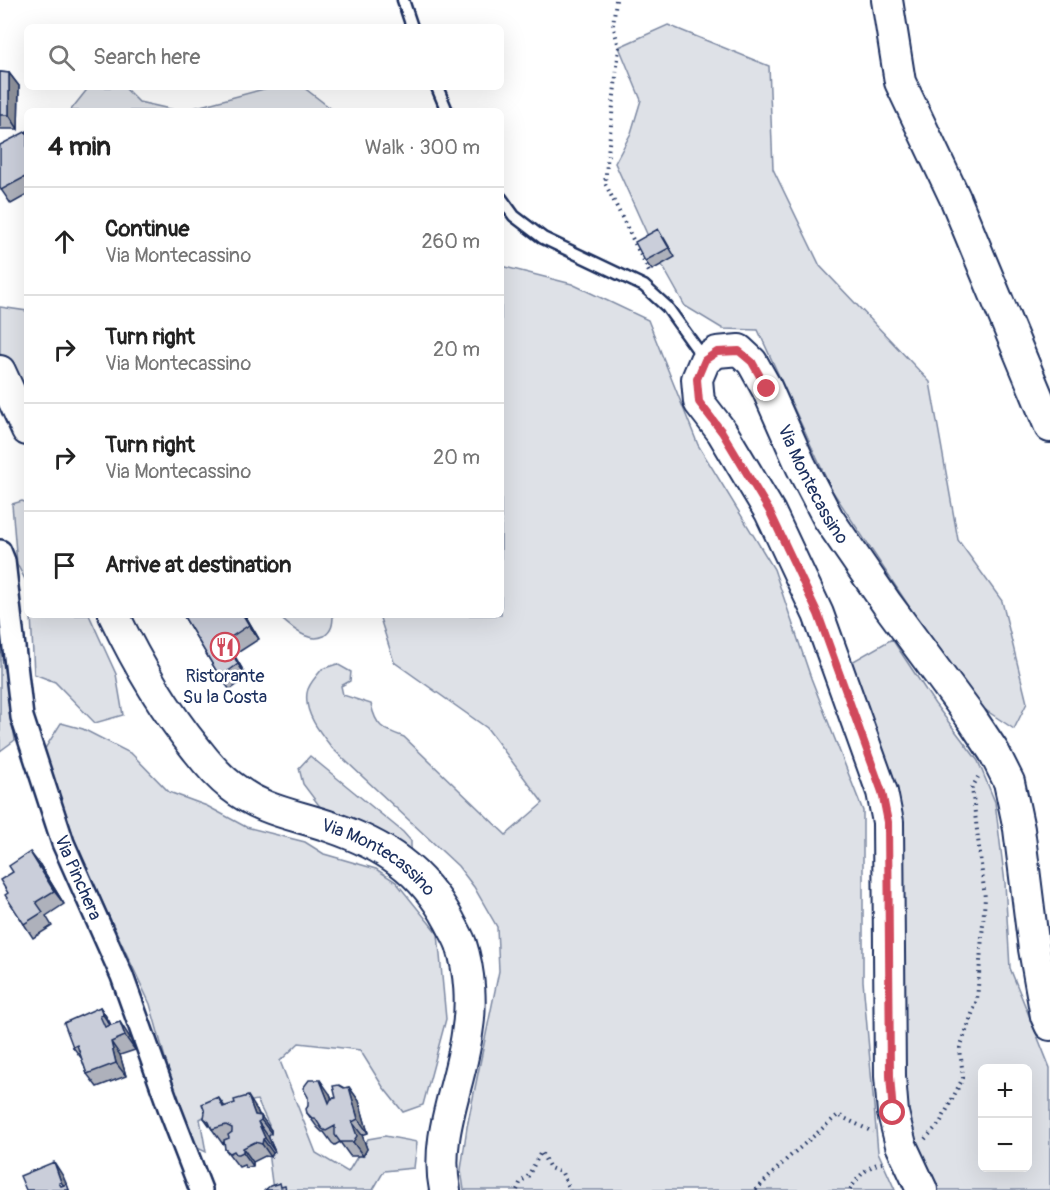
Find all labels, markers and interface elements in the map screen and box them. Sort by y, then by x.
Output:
search box [24,24,504,90]
icon: search [45,41,78,74]
text: Search here [93,43,200,71]
text: 4 min [48,131,111,163]
text: Walk · 300 m [365,135,480,160]
text: Continue [105,215,189,243]
icon: ahead [48,225,81,258]
text: 260 m [421,229,480,254]
text: Via Montecassino [105,243,251,268]
text: Turn right [105,323,195,351]
icon: right [48,333,81,366]
text: 20 m [433,337,480,362]
text: Via Montecassino [105,351,251,376]
route end [753,375,779,401]
street label: Via Montecassino [773,421,854,549]
text: Turn right [105,431,195,459]
icon: right [48,441,81,474]
text: 20 m [433,445,480,470]
text: Via Montecassino [105,459,251,484]
icon: arrive [48,549,81,582]
text: Arrive at destination [105,551,291,579]
restaurant icon: Ristorante Su la Costa [209,631,241,663]
place label: Ristorante Su la Costa [183,665,267,709]
street label: Via Montecassino [319,813,441,901]
street label: Via Pinchera [50,832,107,924]
map controls [978,1064,1032,1172]
button: + [978,1064,1032,1118]
route start [879,1099,905,1125]
button: − [978,1118,1032,1172]

